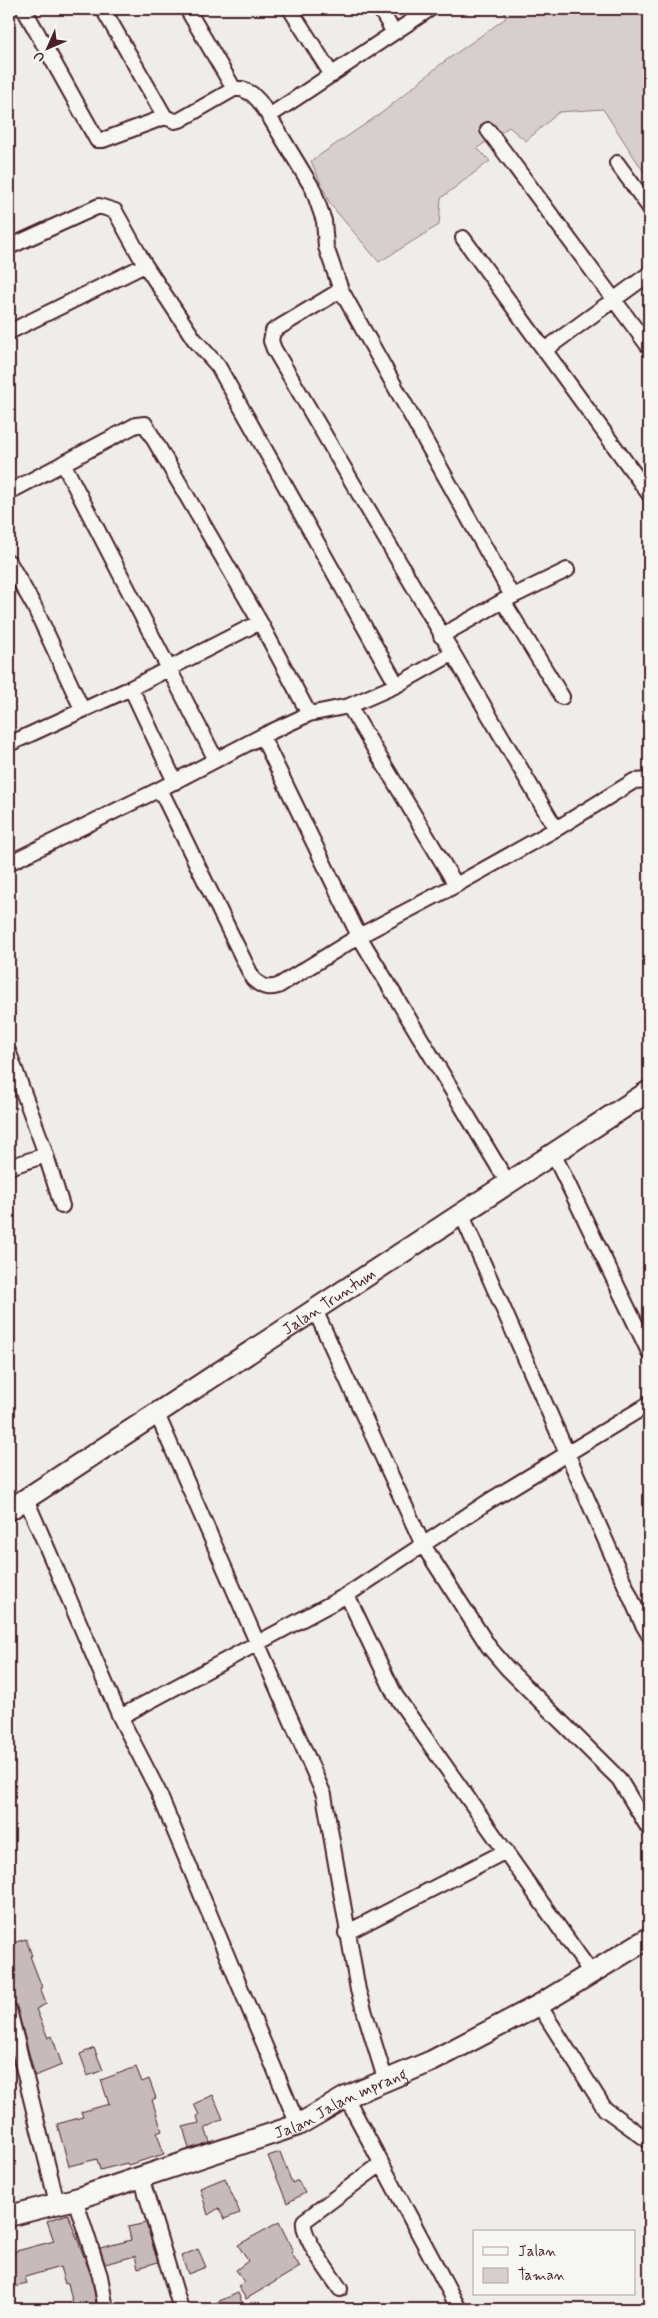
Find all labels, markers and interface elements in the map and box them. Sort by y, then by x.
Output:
north arrow [22,22,72,72]
text: U [30,47,49,66]
street label: Jalan Truntum [279,1264,380,1340]
street label: Jalan Jalan mprang [272,2064,411,2144]
legend [473,2230,636,2296]
text: Jalan [518,2242,557,2262]
text: Taman [518,2266,566,2286]

